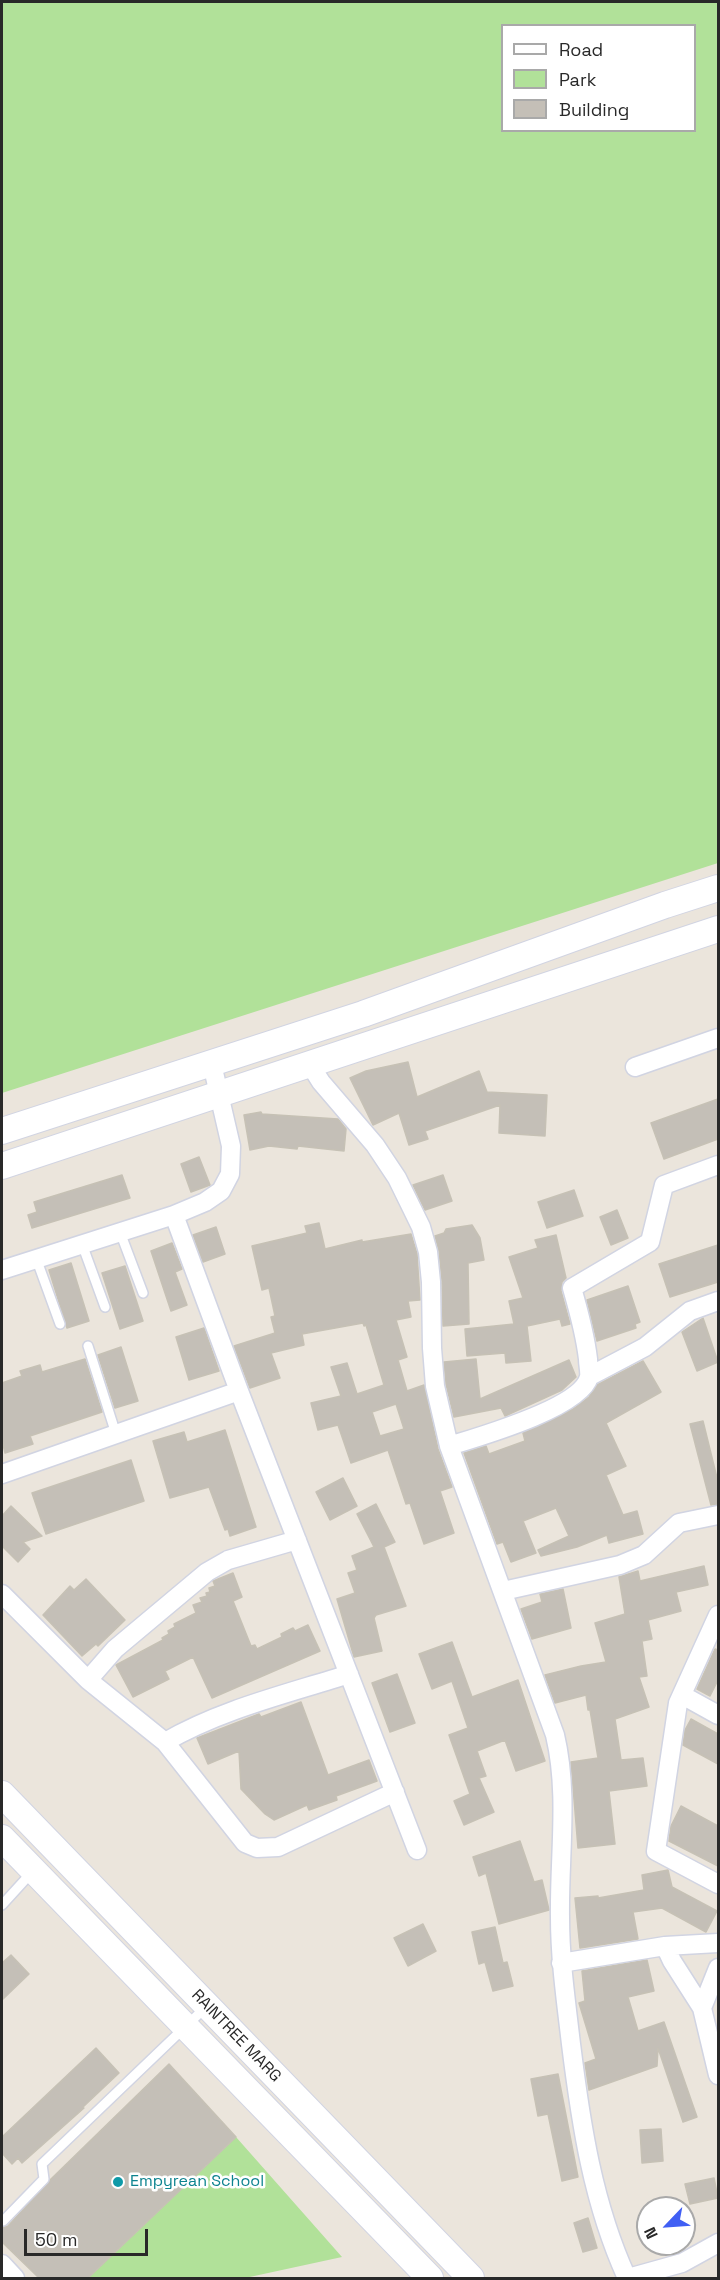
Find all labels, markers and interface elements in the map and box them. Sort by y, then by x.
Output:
legend [501,24,696,132]
text: Road [559,38,603,61]
text: Park [559,68,596,91]
text: Building [559,98,629,121]
street label: RAINTREE MARG [187,1986,285,2086]
place label: Empyrean School [130,2172,264,2192]
marker: Empyrean School [111,2175,125,2189]
north arrow [636,2196,696,2256]
scale bar [27,2217,152,2255]
text: N [639,2224,663,2242]
text: 50 m [35,2228,77,2251]

